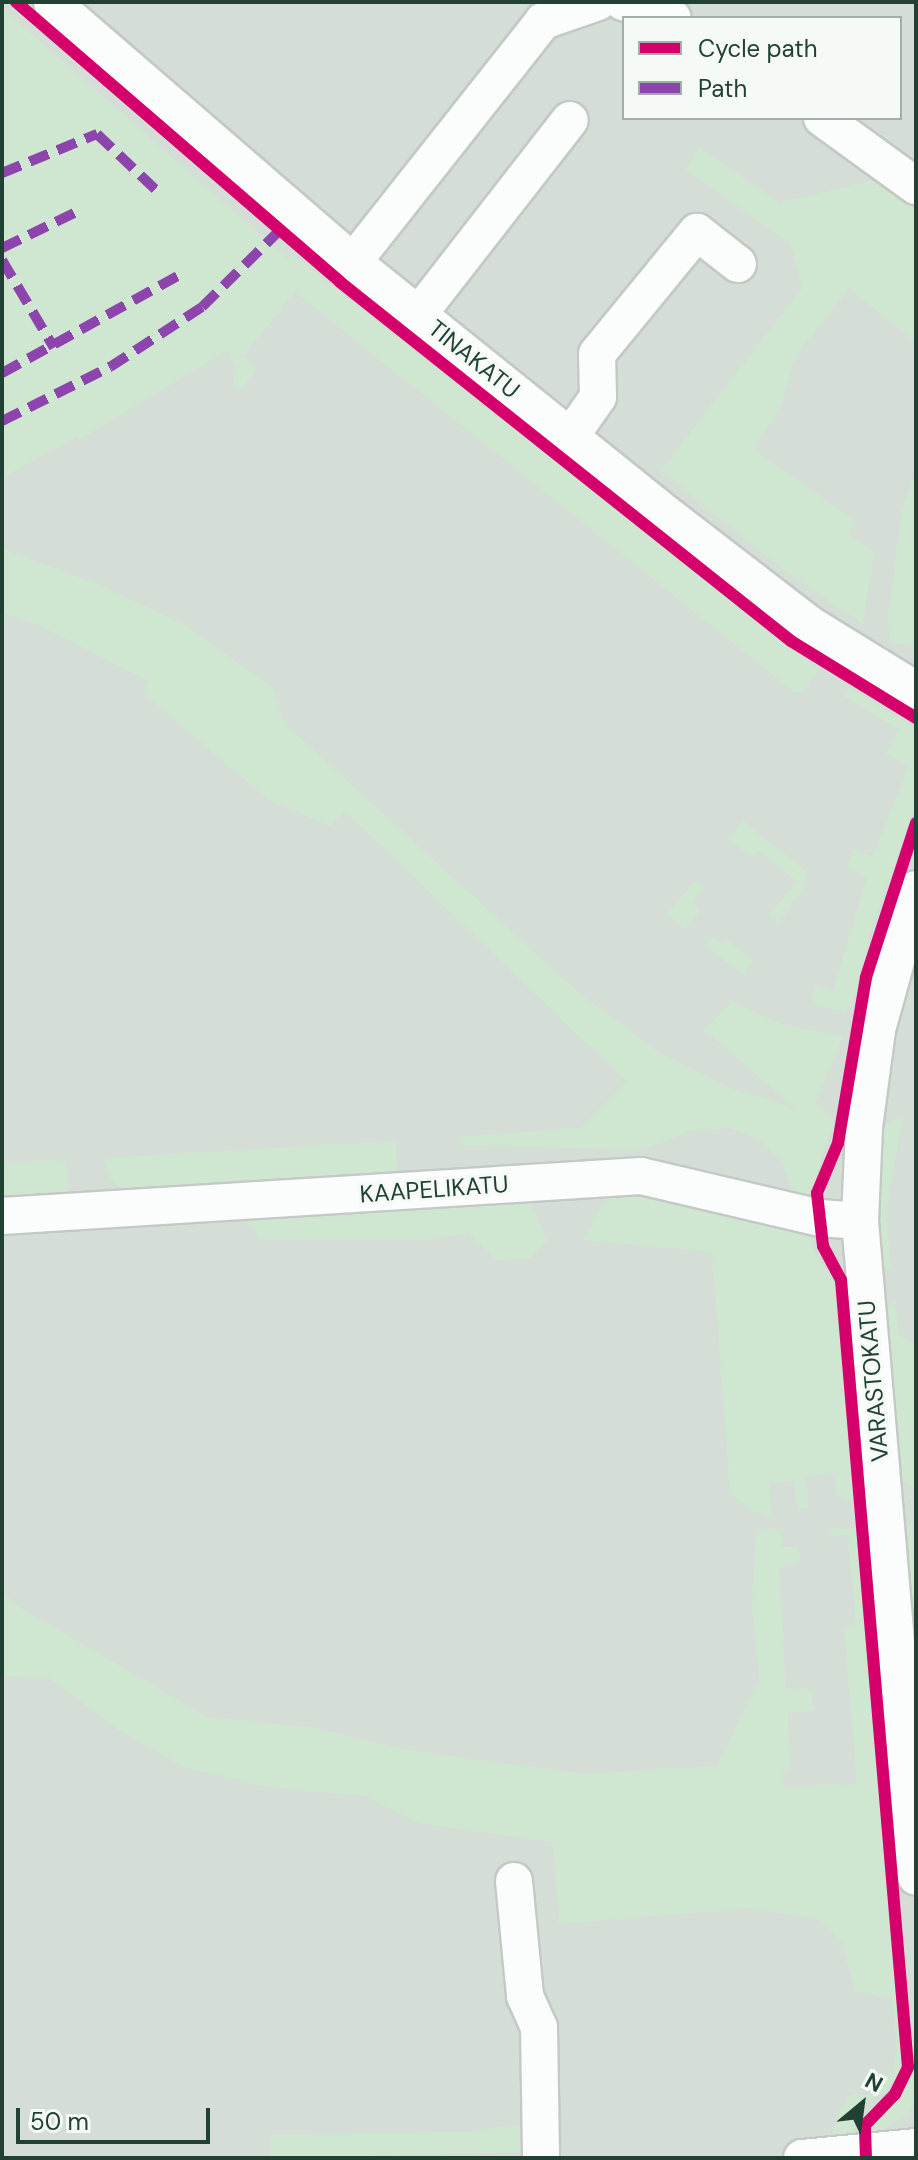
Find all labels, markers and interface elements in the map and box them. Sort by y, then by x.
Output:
legend [622,16,902,120]
text: Cycle path [698,33,817,64]
text: Path [698,73,747,104]
street label: TINAKATU [423,314,525,404]
street label: KAAPELIKATU [359,1169,509,1209]
street label: VARASTOKATU [852,1299,894,1463]
north arrow [822,2064,902,2144]
text: N [860,2066,888,2099]
scale bar [20,2092,214,2142]
text: 50 m [30,2106,89,2137]

